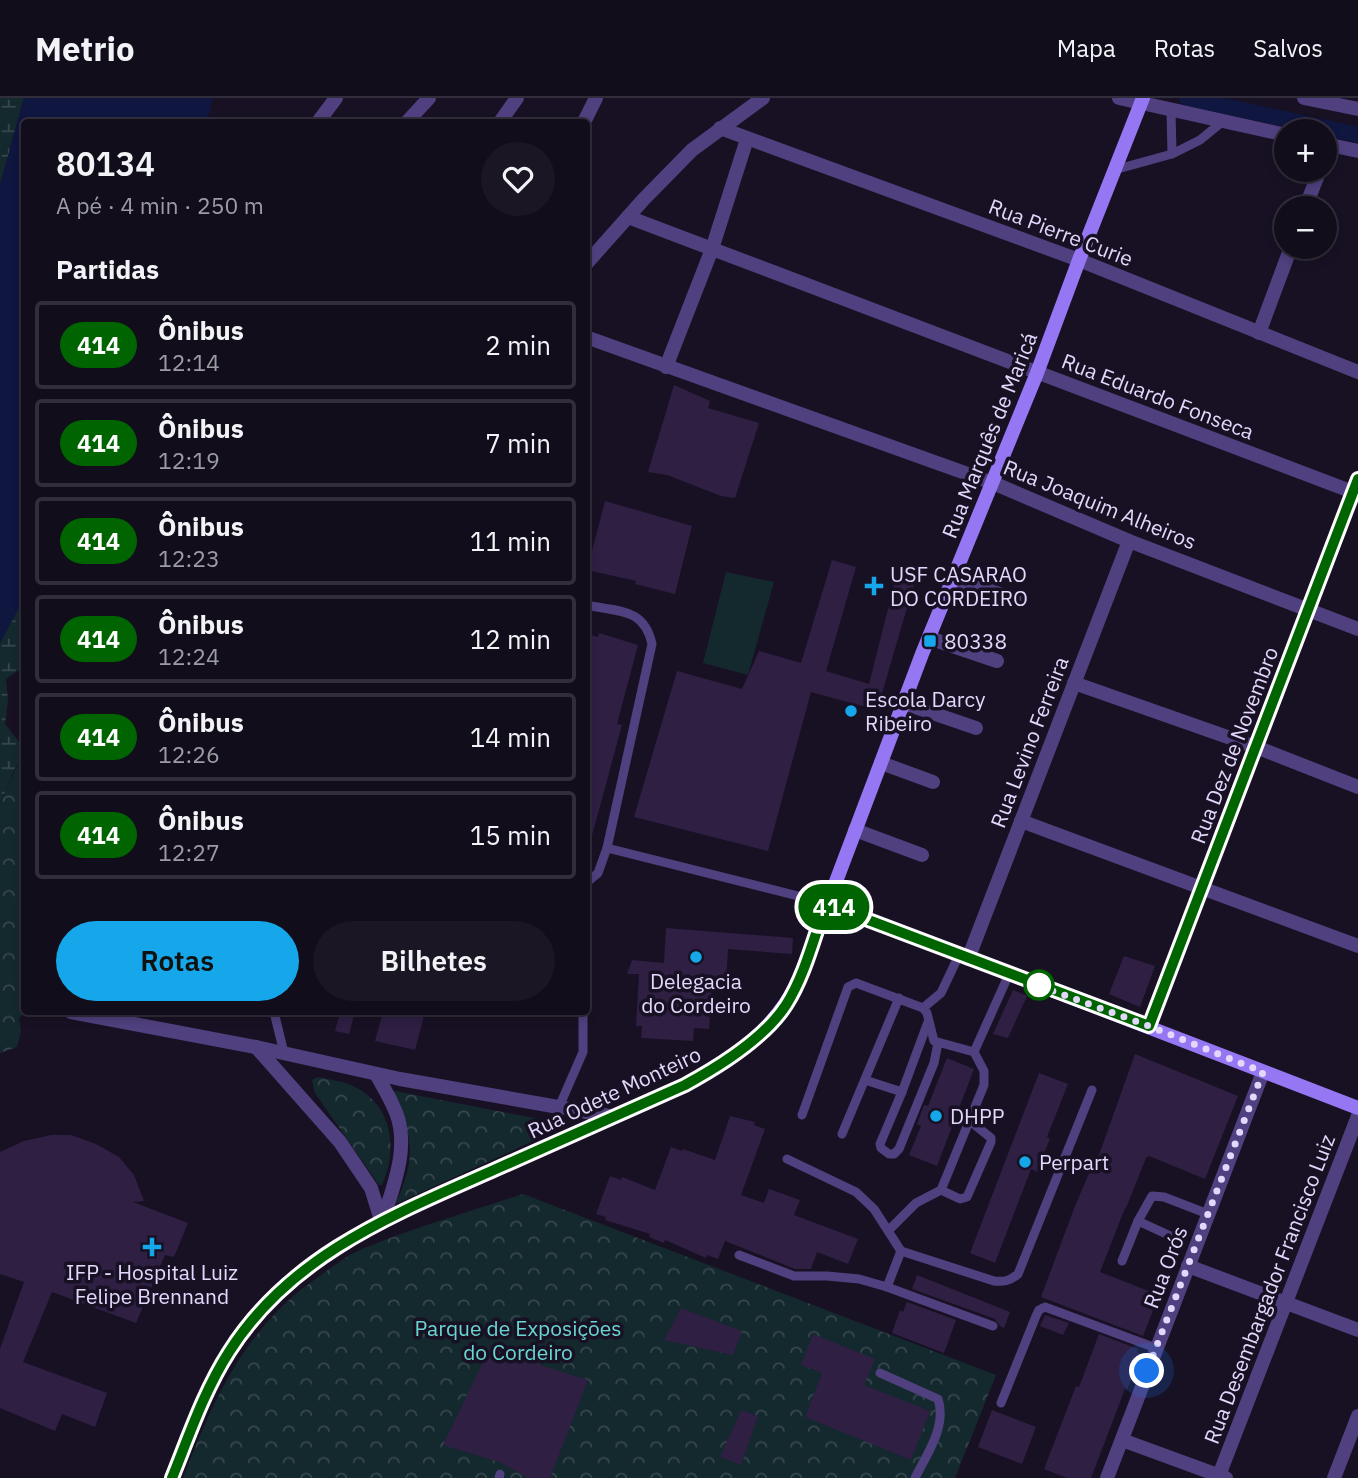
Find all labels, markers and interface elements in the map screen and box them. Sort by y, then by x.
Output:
text: Metrio [35,27,135,70]
text: Mapa [1057,32,1116,64]
text: Rotas [1154,32,1215,64]
text: Salvos [1253,32,1323,64]
map controls [1274,119,1337,259]
button: + [1274,119,1337,182]
text: 80134 [56,142,155,185]
button: heart [481,142,555,216]
text: A pé · 4 min · 250 m [56,190,264,220]
street label: Rua Pierre Curie [985,192,1137,272]
button: − [1274,196,1337,259]
text: Partidas [56,252,159,286]
text: Ônibus [158,313,244,347]
text: 2 min [485,328,551,362]
street label: Rua Marquês de Maricá [935,328,1043,542]
text: 414 [77,329,120,361]
street label: Rua Eduardo Fonseca [1058,346,1258,446]
text: 12:14 [158,347,220,377]
text: Ônibus [158,411,244,445]
text: 7 min [485,426,551,460]
text: 414 [77,427,120,459]
text: 12:19 [158,445,220,475]
street label: Rua Joaquim Alheiros [1000,453,1200,555]
text: Ônibus [158,509,244,543]
text: 11 min [470,524,551,558]
text: 414 [77,525,120,557]
text: 12:23 [158,543,220,573]
place label: USF CASARAO DO CORDEIRO [890,560,1028,612]
marker: USF CASARAO DO CORDEIRO [864,576,884,596]
text: Ônibus [158,607,244,641]
text: 12 min [470,622,551,656]
text: 414 [77,623,120,655]
place label: 80338 [944,627,1007,655]
marker: 80338 [922,633,938,649]
text: 12:24 [158,641,220,671]
street label: Rua Dez de Novembro [1184,643,1284,847]
street label: Rua Levino Ferreira [983,652,1075,832]
place label: Escola Darcy Ribeiro [865,685,986,737]
marker: Escola Darcy Ribeiro [843,703,859,719]
text: Ônibus [158,705,244,739]
text: 14 min [470,720,551,754]
text: 414 [77,721,120,753]
text: 12:26 [158,739,220,769]
text: Ônibus [158,803,244,837]
text: 15 min [470,818,551,852]
text: 414 [77,819,120,851]
text: 12:27 [158,837,220,867]
line badge: 414 [794,884,874,930]
text: 414 [812,891,856,923]
button: Rotas [56,921,299,1001]
button: Bilhetes [313,921,555,1001]
marker: Delegacia do Cordeiro [688,949,704,965]
place label: Delegacia do Cordeiro [641,967,751,1019]
unlabelled marker [1024,970,1054,1000]
street label: Rua Odete Monteiro [523,1040,705,1144]
place label: DHPP [950,1102,1004,1130]
marker: DHPP [928,1108,944,1124]
street label: Rua Desembargador Francisco Luiz [1197,1130,1341,1448]
place label: Perpart [1039,1148,1109,1176]
marker: Perpart [1017,1154,1033,1170]
street label: Rua Orós [1137,1222,1193,1312]
marker: IFP - Hospital Luiz Felipe Brennand [142,1237,162,1257]
place label: IFP - Hospital Luiz Felipe Brennand [66,1258,238,1310]
park label: Parque de Exposições do Cordeiro [415,1314,621,1366]
your location [1129,1353,1164,1388]

